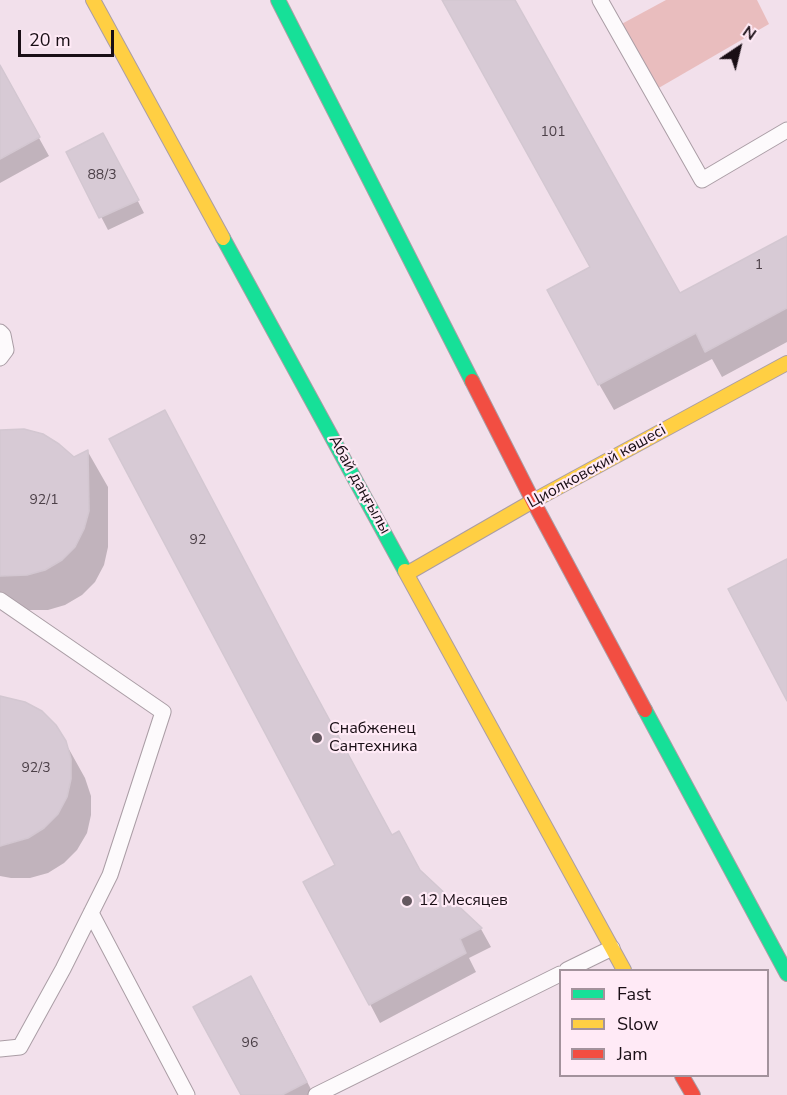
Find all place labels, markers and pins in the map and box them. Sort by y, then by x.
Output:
place label: Снабженец Сантехника [329,719,418,757]
marker: Снабженец Сантехника [310,731,324,745]
place label: 12 Месяцев [419,891,508,911]
marker: 12 Месяцев [400,894,414,908]

